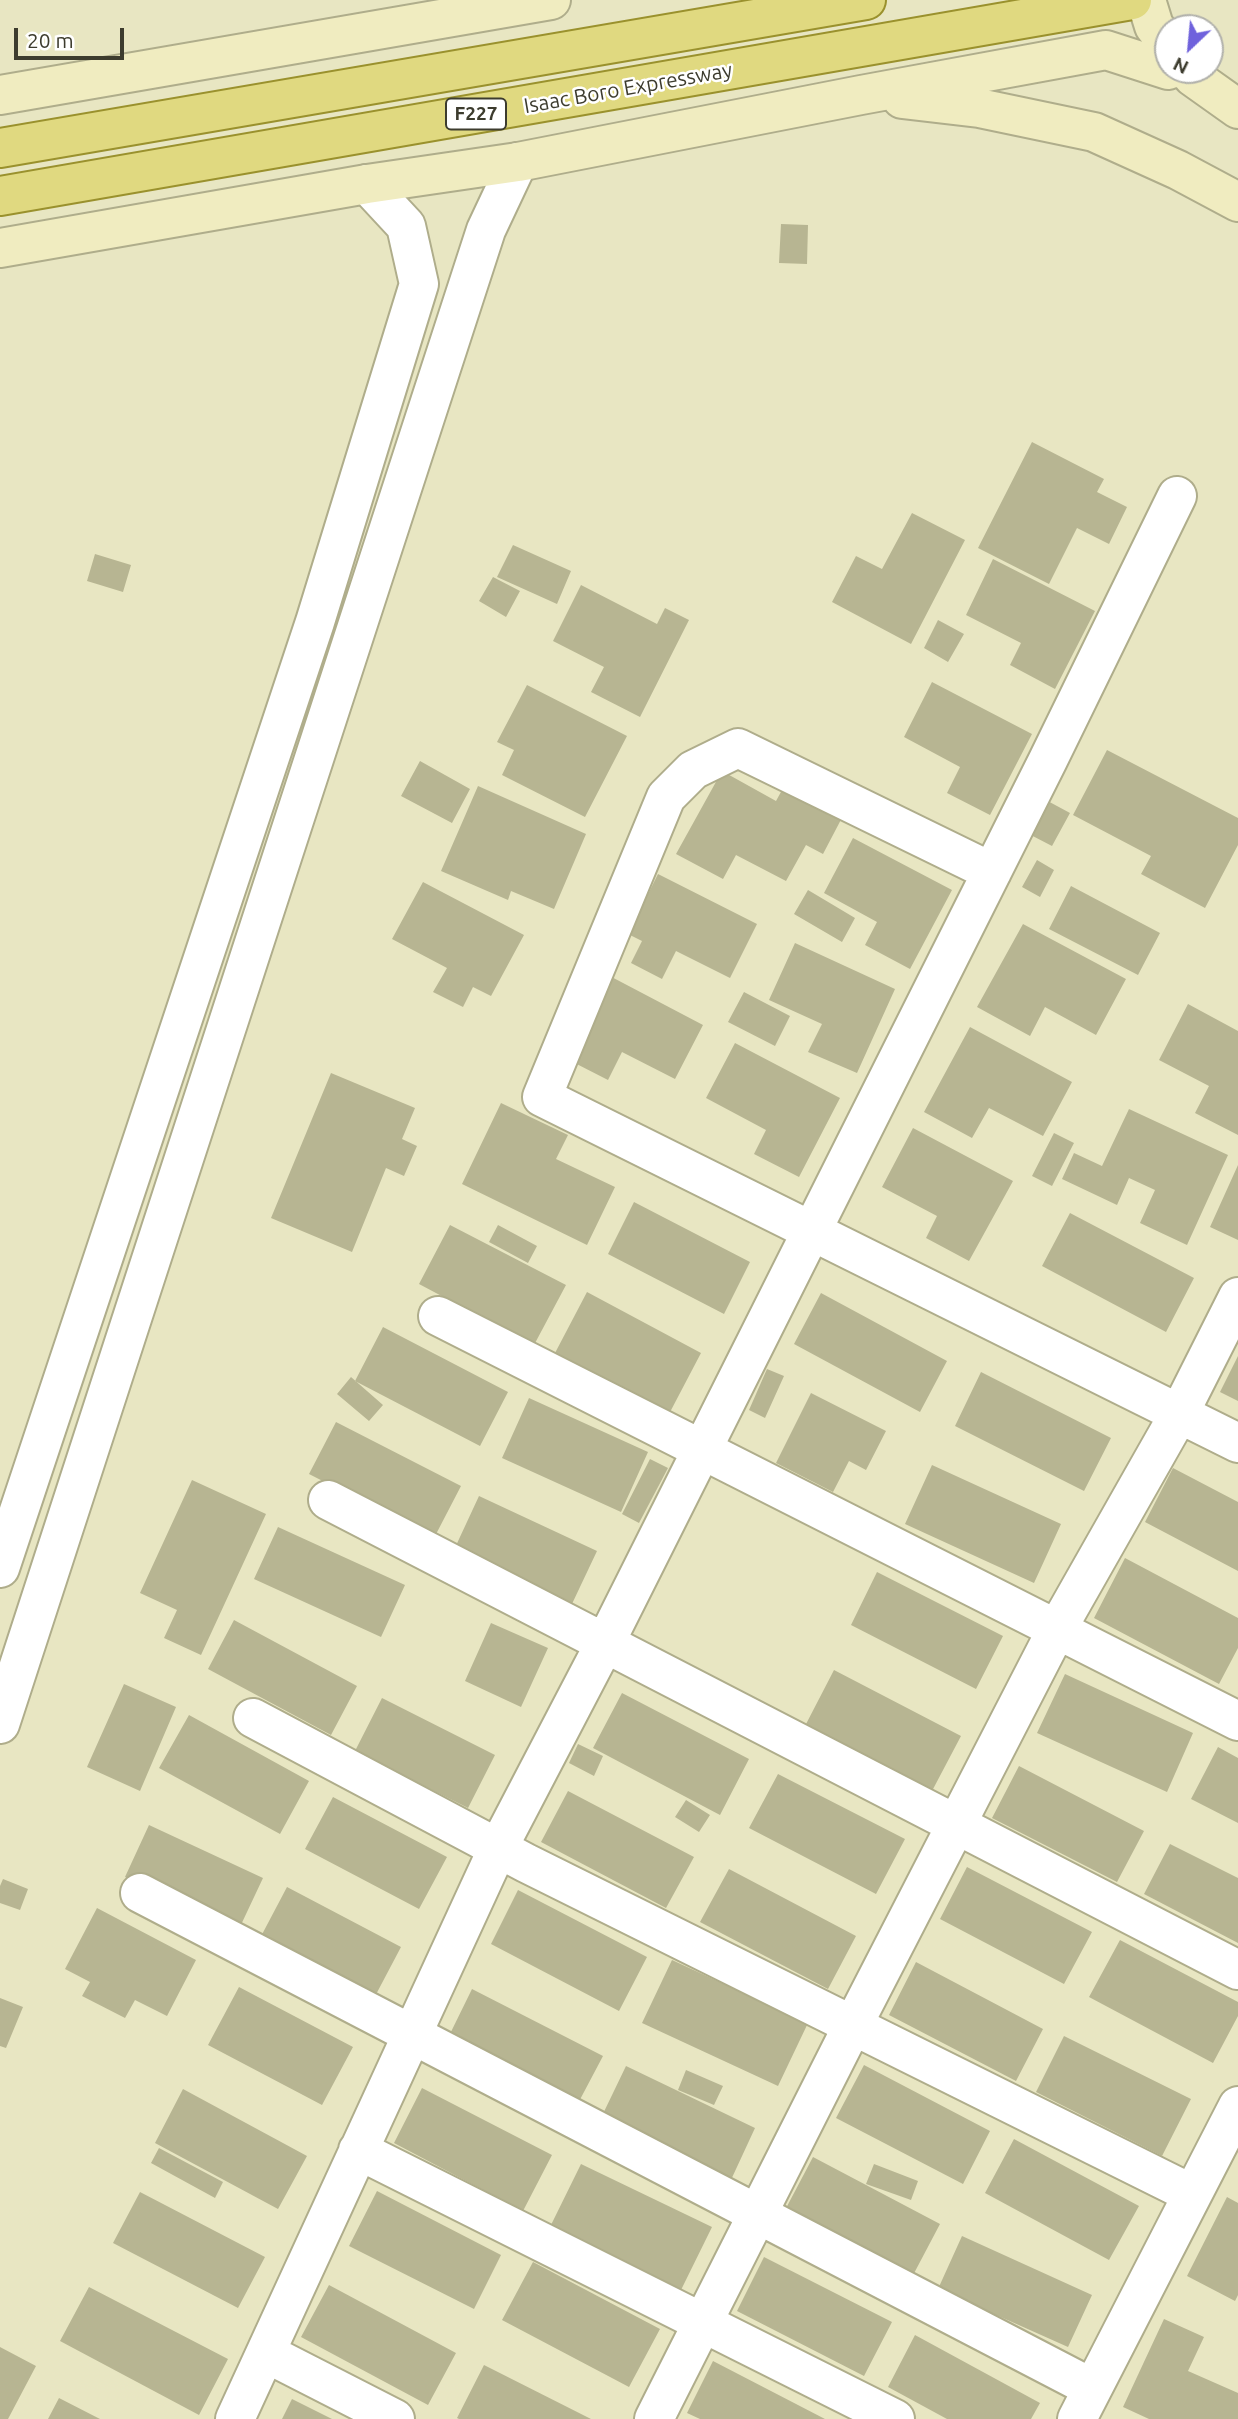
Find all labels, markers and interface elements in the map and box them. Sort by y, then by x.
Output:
scale bar [18,14,128,58]
north arrow [1154,14,1224,84]
text: 20 m [27,28,74,52]
text: N [1169,53,1192,79]
street label: Isaac Boro Expressway [522,57,734,119]
road number: F227 [446,98,506,130]

